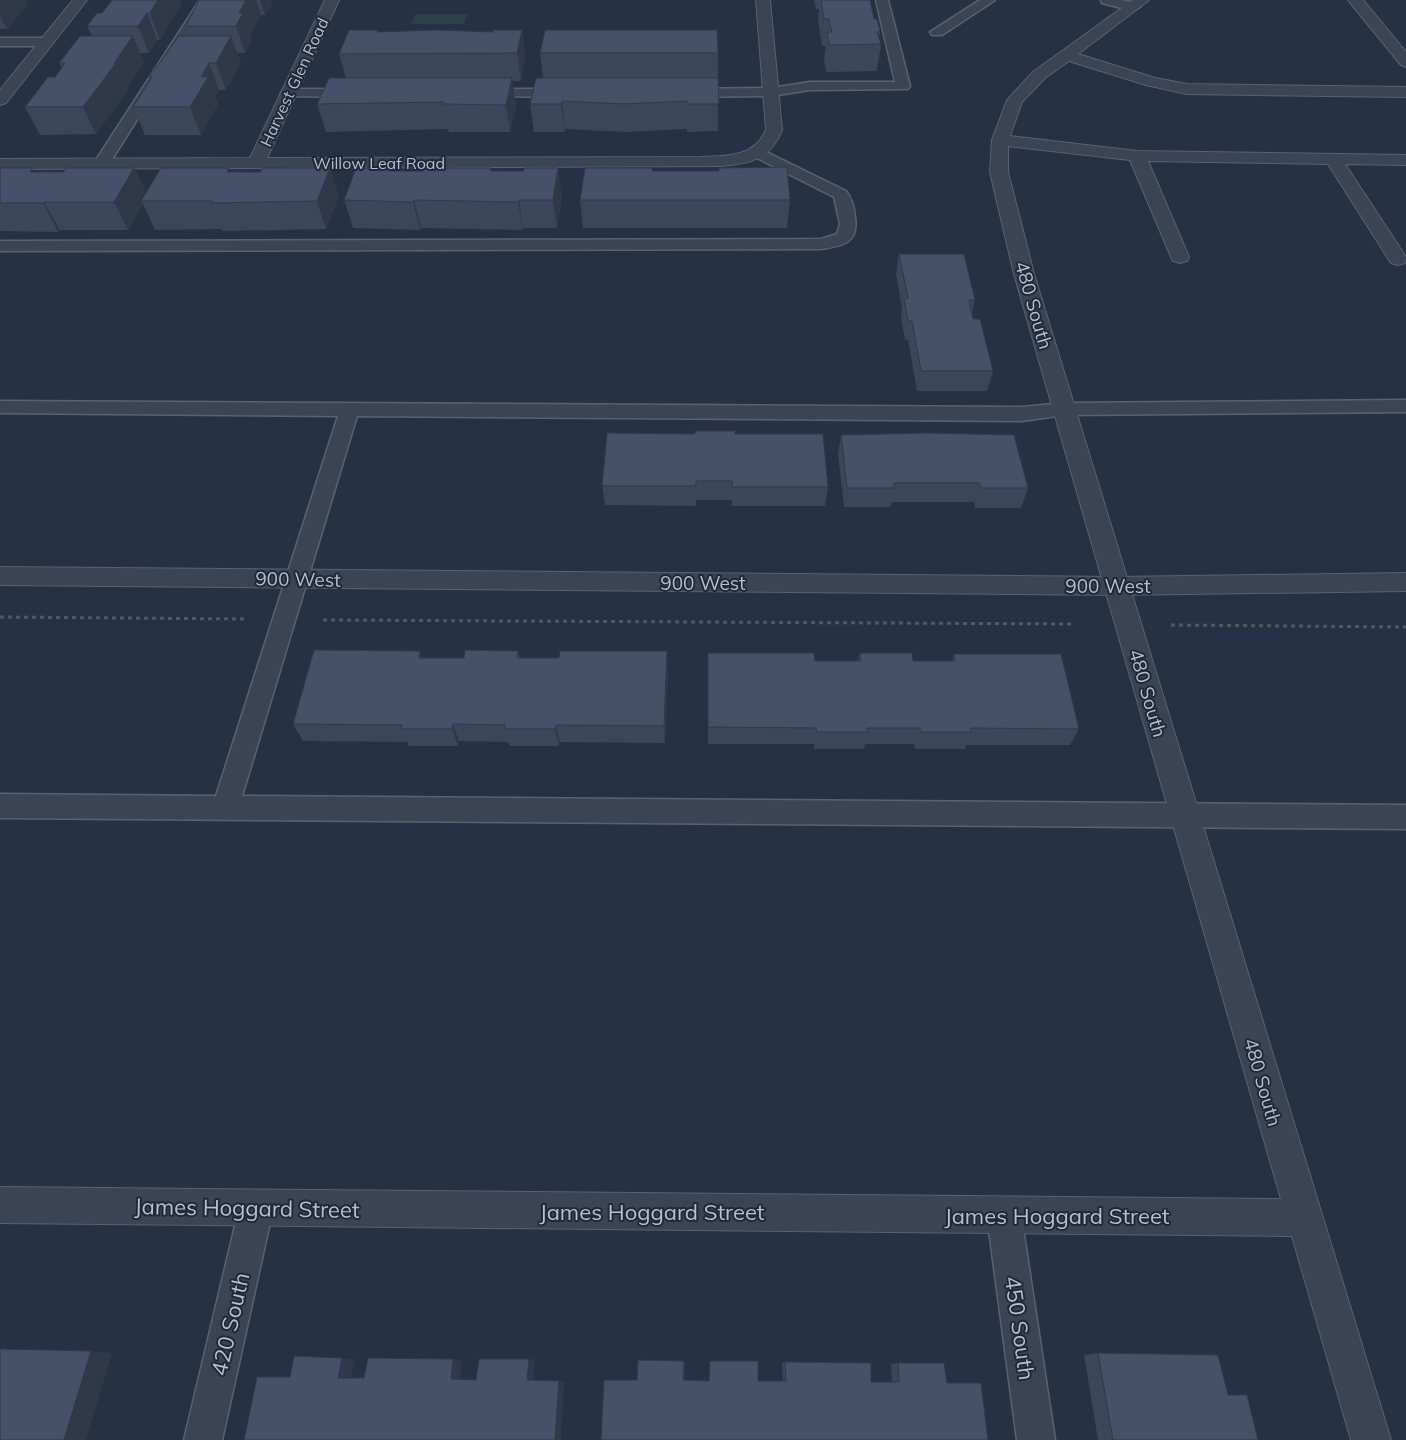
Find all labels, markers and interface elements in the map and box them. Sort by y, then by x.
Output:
street label: Harvest Glen Road [255,14,333,150]
street label: Willow Leaf Road [313,153,445,173]
street label: 480 South [1010,258,1058,352]
street label: 900 West [255,566,341,592]
street label: 900 West [660,571,746,595]
street label: 900 West [1065,574,1151,598]
street label: 480 South [1124,646,1172,740]
street label: 480 South [1239,1035,1287,1129]
street label: James Hoggard Street [134,1192,360,1224]
street label: James Hoggard Street [539,1198,765,1226]
street label: James Hoggard Street [944,1202,1170,1230]
street label: 420 South [205,1270,255,1378]
street label: 450 South [999,1274,1041,1382]

